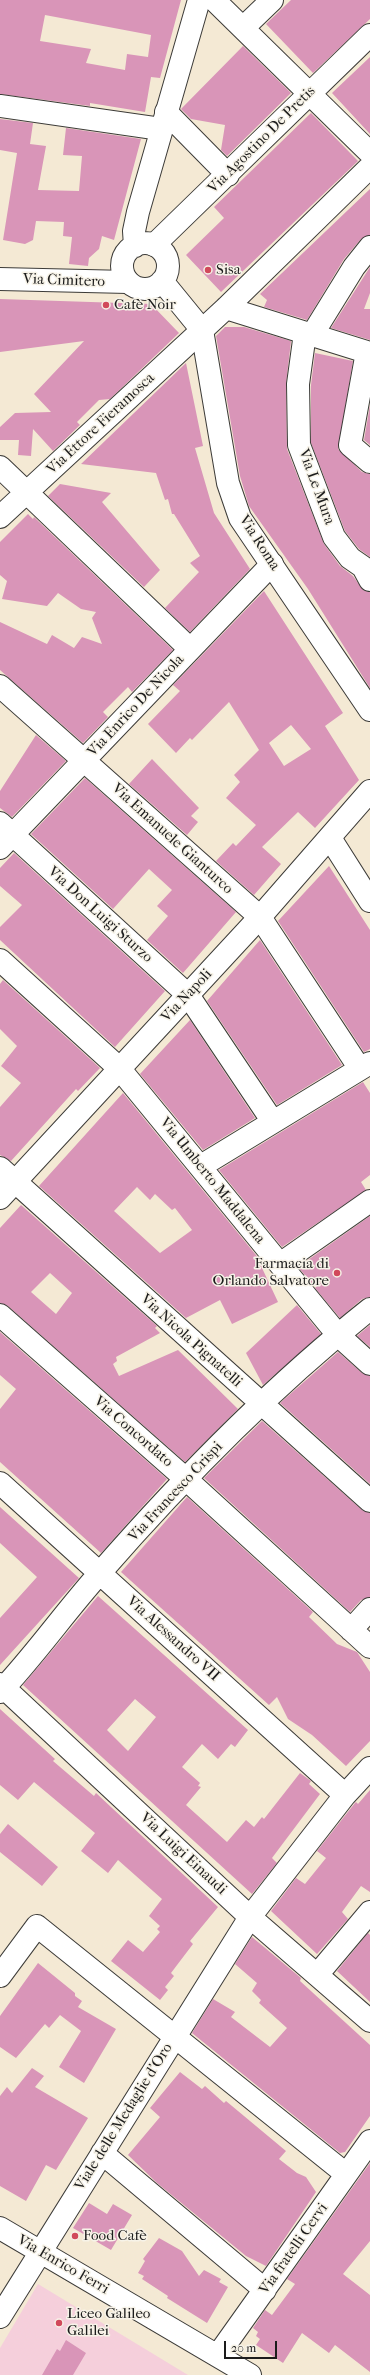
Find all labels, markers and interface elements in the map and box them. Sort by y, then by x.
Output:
street label: Via Agostino De Pretis [205,83,319,197]
place label: Sisa [216,261,241,279]
marker: Sisa [203,265,213,275]
street label: Via Cimitero [23,271,105,291]
place label: Cafè Noir [114,296,176,314]
marker: Cafè Noir [101,300,111,310]
street label: Via Ettore Fieramosca [43,369,159,479]
street label: Via Le Mura [294,447,338,527]
street label: Via Roma [235,512,283,574]
street label: Via Enrico De Nicola [84,651,188,761]
street label: Via Emanuele Gianturco [108,780,236,898]
street label: Via Don Luigi Sturzo [44,863,156,967]
street label: Via Napoli [158,966,216,1026]
street label: Via Umberto Maddalena [156,1114,268,1248]
place label: Farmacia di Orlando Salvatore [213,1255,329,1290]
marker: Farmacia di Orlando Salvatore [332,1268,342,1278]
street label: Via Nicola Pignatelli [136,1291,246,1391]
street label: Via Concordato [90,1393,176,1471]
street label: Via Francesco Crispi [125,1438,227,1546]
street label: Via Alessandro VII [123,1593,223,1685]
street label: Via Luigi Einaudi [136,1809,230,1899]
street label: Viale delle Medaglie d'Oro [71,2040,177,2194]
street label: Via fratelli Cervi [256,2200,332,2298]
place label: Food Cafè [83,2227,147,2245]
street label: Via Enrico Ferri [14,2231,112,2299]
marker: Food Cafè [70,2231,80,2241]
place label: Liceo Galileo Galilei [67,2305,150,2340]
marker: Liceo Galileo Galilei [54,2318,64,2328]
scale bar [226,2333,279,2359]
text: 20 m [231,2341,256,2355]

